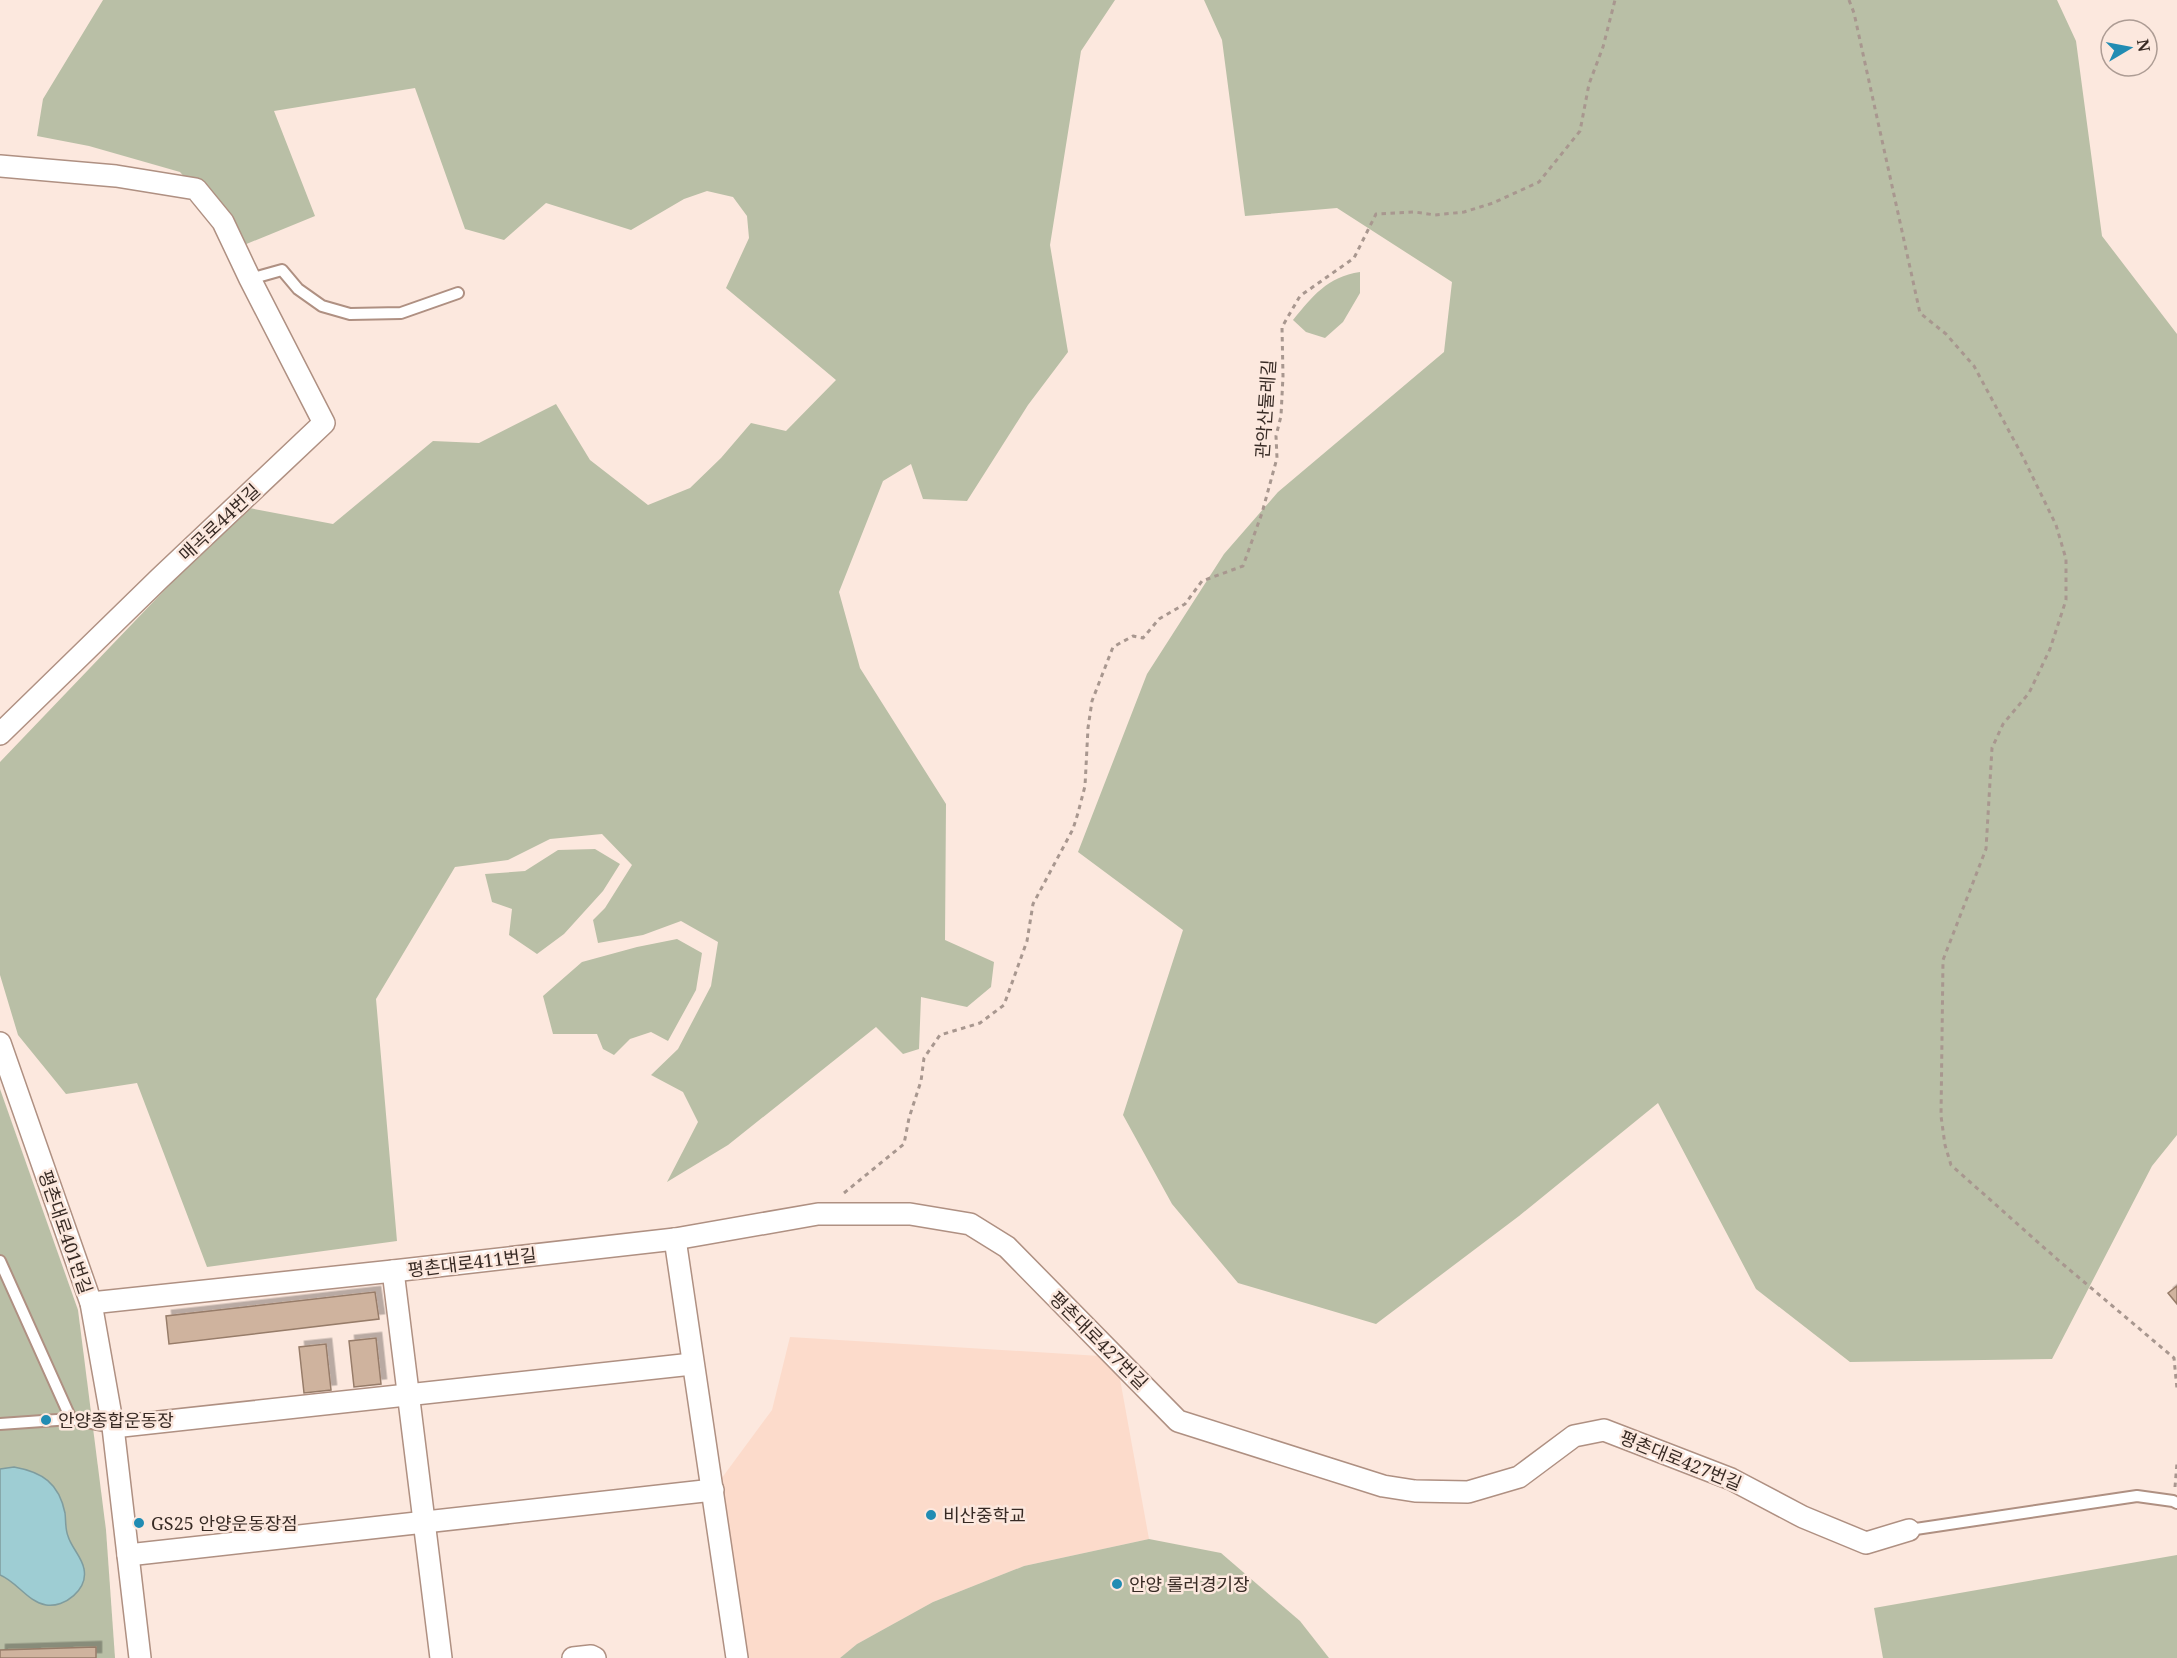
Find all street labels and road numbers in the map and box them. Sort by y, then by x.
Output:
street label: 관악산둘레길 [1250,359,1280,459]
street label: 매곡로44번길 [173,478,265,566]
street label: 평촌대로401번길 [34,1167,98,1297]
street label: 평촌대로411번길 [406,1242,538,1282]
street label: 평촌대로427번길 [1045,1286,1153,1394]
street label: 평촌대로427번길 [1616,1425,1746,1495]

